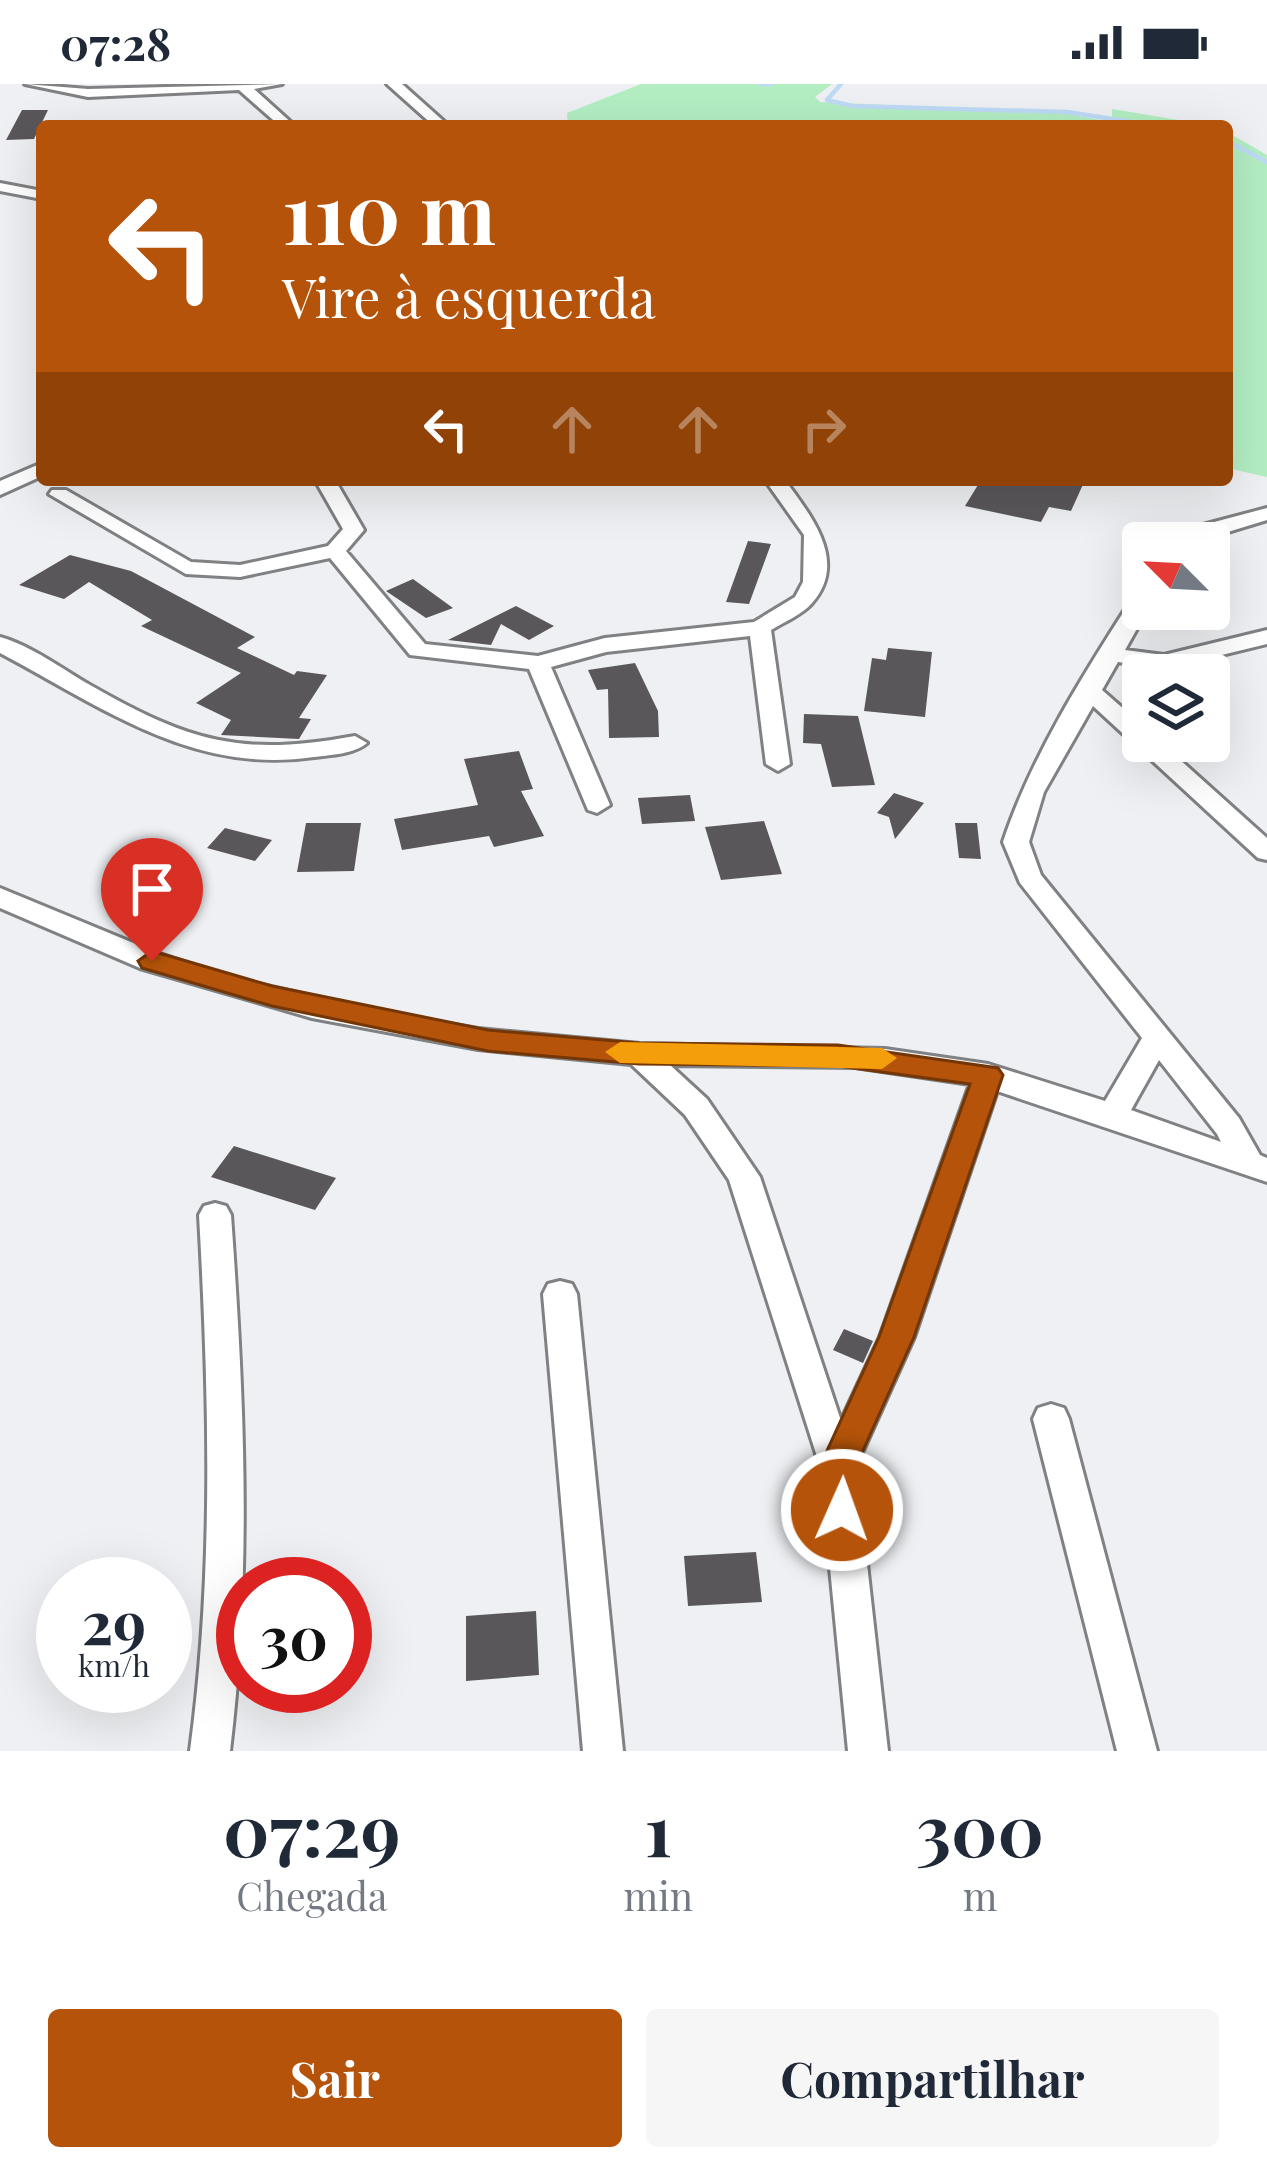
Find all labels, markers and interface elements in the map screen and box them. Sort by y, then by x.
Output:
text: 07:28 [60,12,171,72]
text: 110 m [282,154,496,266]
icon: left [84,168,240,324]
text: Vire à esquerda [282,261,656,333]
icon: left [413,396,479,462]
icon: ahead [539,396,605,462]
icon: ahead [665,396,731,462]
icon: right [791,396,857,462]
north arrow [1122,522,1230,630]
map controls [1122,522,1230,762]
button: layers [1122,654,1230,762]
pin [101,838,203,961]
icon: arrive [119,856,185,922]
position arrow [779,1447,905,1573]
speed limit sign: 30 [216,1557,372,1713]
text: 29 [82,1580,146,1660]
text: km/h [78,1645,150,1685]
text: 07:29 [223,1779,401,1875]
text: 1 [644,1779,672,1875]
text: 300 [916,1779,1044,1875]
text: Chegada [236,1869,387,1921]
text: min [624,1869,693,1921]
text: m [963,1869,997,1921]
button: Sair [48,2009,622,2147]
button: Compartilhar [646,2009,1219,2147]

